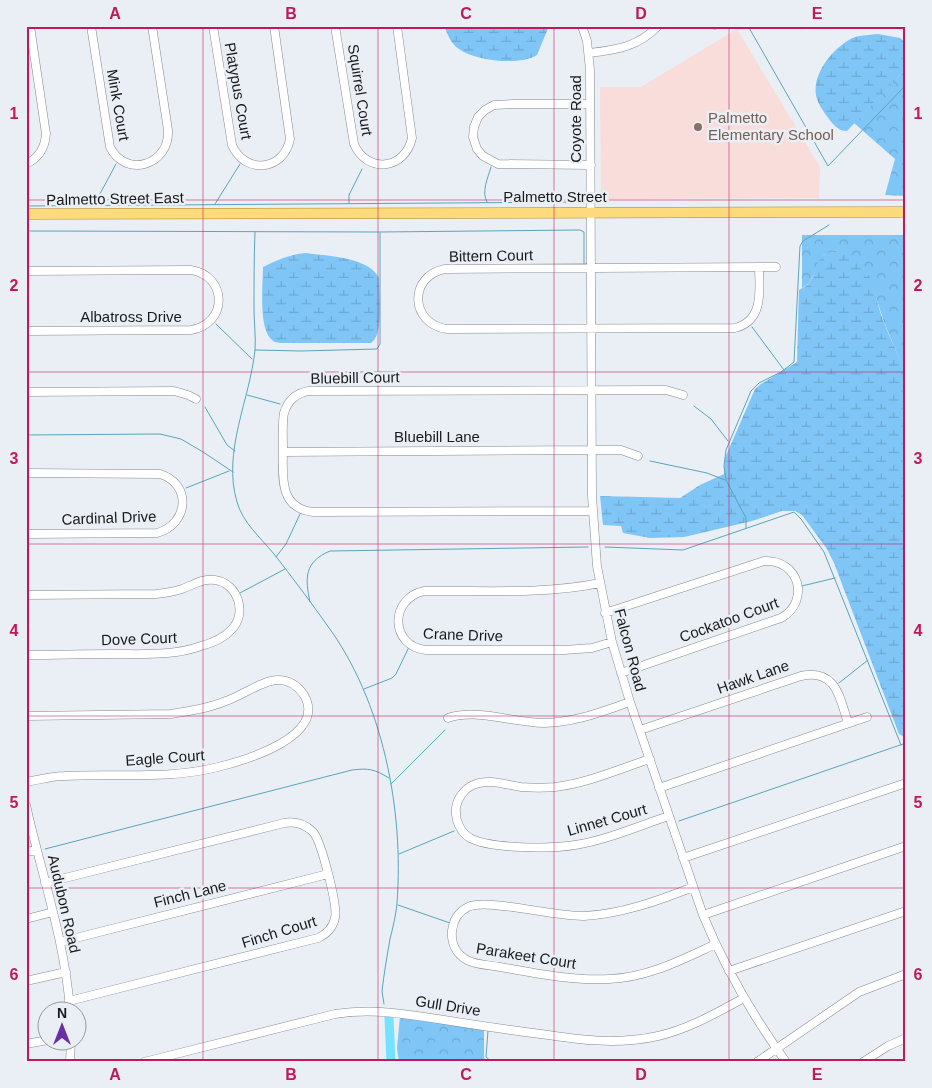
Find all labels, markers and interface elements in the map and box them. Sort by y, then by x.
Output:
text: A [109,5,121,22]
text: B [285,5,297,22]
text: C [460,5,472,22]
text: D [635,5,647,22]
text: E [812,5,823,22]
street label: Platypus Court [222,41,256,142]
street label: Squirrel Court [345,43,376,138]
street label: Mink Court [104,68,133,143]
street label: Coyote Road [567,75,584,163]
text: 1 [10,105,19,122]
text: 1 [914,105,923,122]
place label: Palmetto Elementary School [708,109,834,143]
marker: Palmetto Elementary School [692,121,704,133]
street label: Palmetto Street [503,188,608,205]
street label: Palmetto Street East [46,189,185,208]
street label: Bittern Court [449,246,534,265]
text: 2 [10,277,19,294]
text: 2 [914,277,923,294]
street label: Albatross Drive [80,308,182,325]
street label: Bluebill Court [310,368,401,387]
street label: Bluebill Lane [394,428,480,445]
text: 3 [10,450,19,467]
text: 3 [914,450,923,467]
street label: Cardinal Drive [61,507,157,528]
street label: Cockatoo Court [677,593,781,645]
street label: Falcon Road [611,607,650,693]
text: 4 [10,622,19,639]
text: 4 [914,622,923,639]
street label: Crane Drive [423,625,503,644]
street label: Dove Court [101,629,178,648]
street label: Hawk Lane [715,656,791,697]
street label: Eagle Court [125,746,206,769]
text: 5 [10,794,19,811]
text: 5 [914,794,923,811]
street label: Linnet Court [565,800,649,839]
street label: Audubon Road [45,853,84,955]
street label: Finch Lane [152,876,228,911]
street label: Finch Court [239,912,319,951]
street label: Parakeet Court [475,939,578,972]
text: 6 [10,966,19,983]
text: 6 [914,966,923,983]
street label: Gull Drive [414,992,482,1019]
north arrow [38,1000,88,1050]
text: N [57,1005,67,1021]
text: A [109,1066,121,1083]
text: B [285,1066,297,1083]
text: C [460,1066,472,1083]
text: D [635,1066,647,1083]
text: E [812,1066,823,1083]

